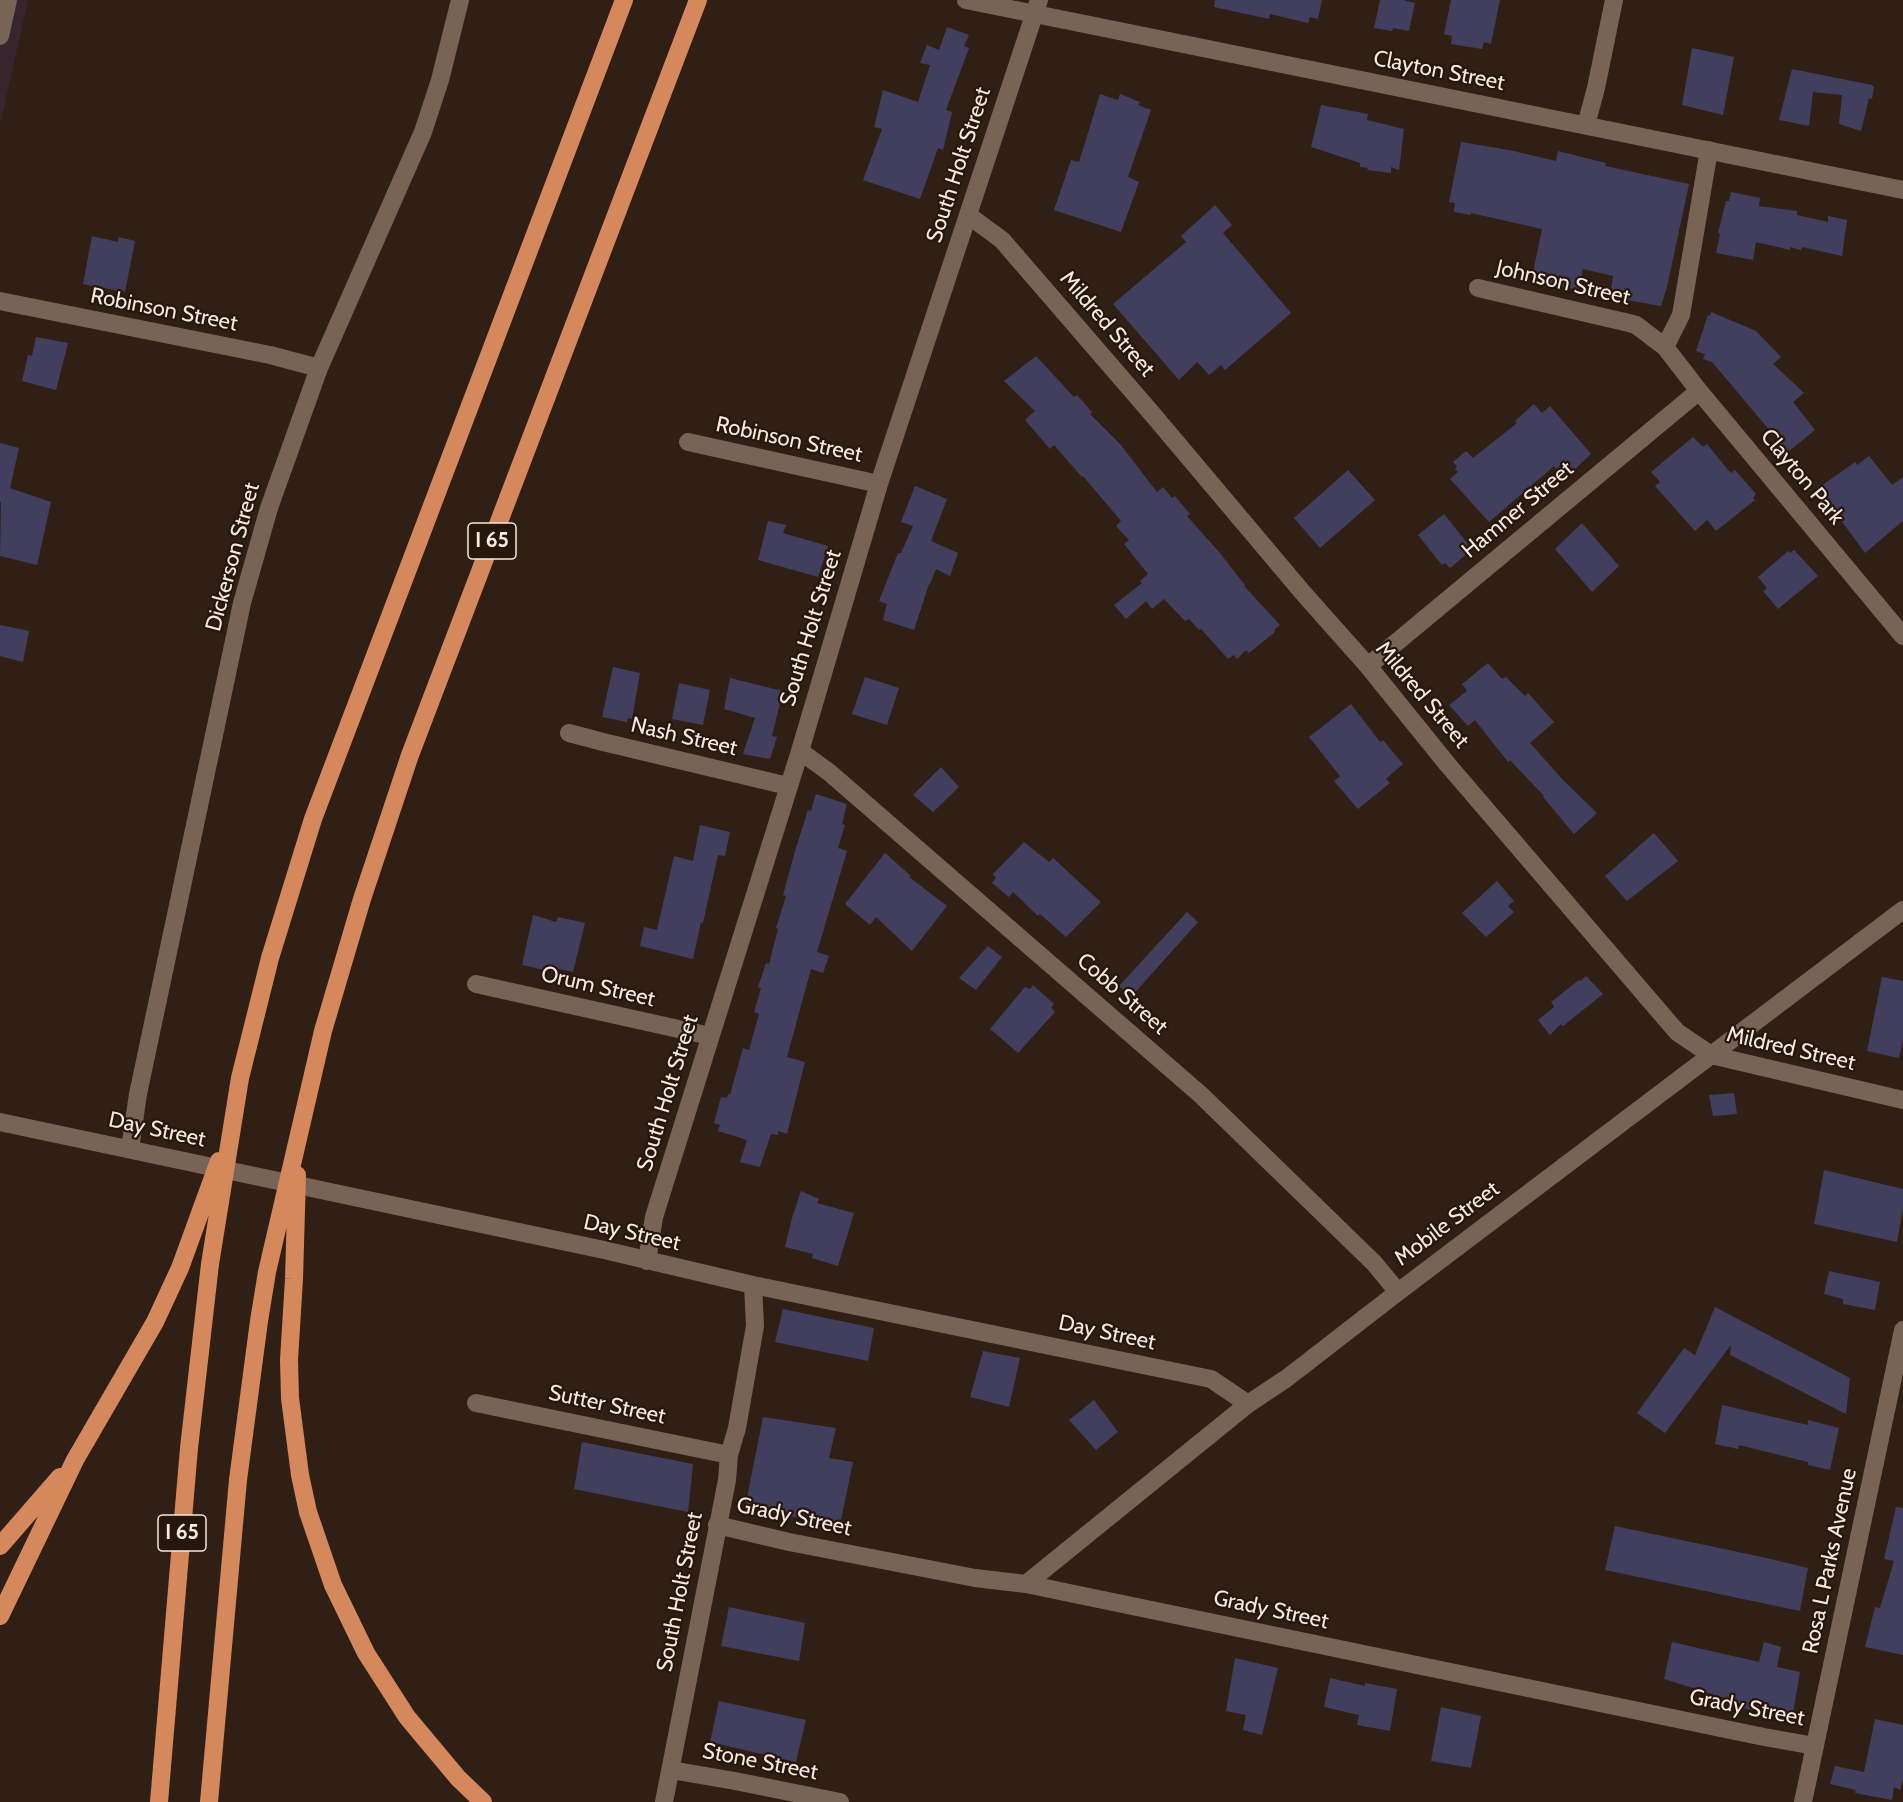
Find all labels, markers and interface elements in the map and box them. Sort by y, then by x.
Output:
street label: Clayton Street [1371,45,1507,97]
street label: South Holt Street [921,84,997,246]
street label: Johnson Street [1493,255,1633,311]
street label: Mildred Street [1054,266,1160,382]
street label: Robinson Street [88,283,240,337]
street label: Robinson Street [713,412,865,468]
street label: Clayton Park [1755,424,1849,530]
street label: Hamner Street [1457,456,1579,564]
street label: Dickerson Street [200,480,266,634]
road number: I 65 [468,523,516,559]
street label: South Holt Street [775,547,847,709]
street label: Mildred Street [1370,636,1474,754]
street label: Nash Street [628,712,740,762]
street label: Cobb Street [1071,948,1173,1040]
street label: Orum Street [538,961,658,1013]
street label: South Holt Street [632,1012,704,1174]
street label: Mildred Street [1724,1021,1858,1077]
street label: Day Street [106,1107,208,1153]
street label: Mobile Street [1389,1176,1505,1272]
street label: Day Street [581,1209,683,1257]
street label: Day Street [1056,1310,1158,1356]
street label: Sutter Street [546,1380,668,1430]
street label: Rosa L Parks Avenue [1797,1466,1863,1656]
street label: Grady Street [734,1492,854,1542]
street label: South Holt Street [652,1510,708,1674]
road number: I 65 [158,1515,206,1551]
street label: Grady Street [1211,1585,1331,1635]
street label: Grady Street [1687,1684,1807,1732]
street label: Stone Street [700,1738,820,1786]

